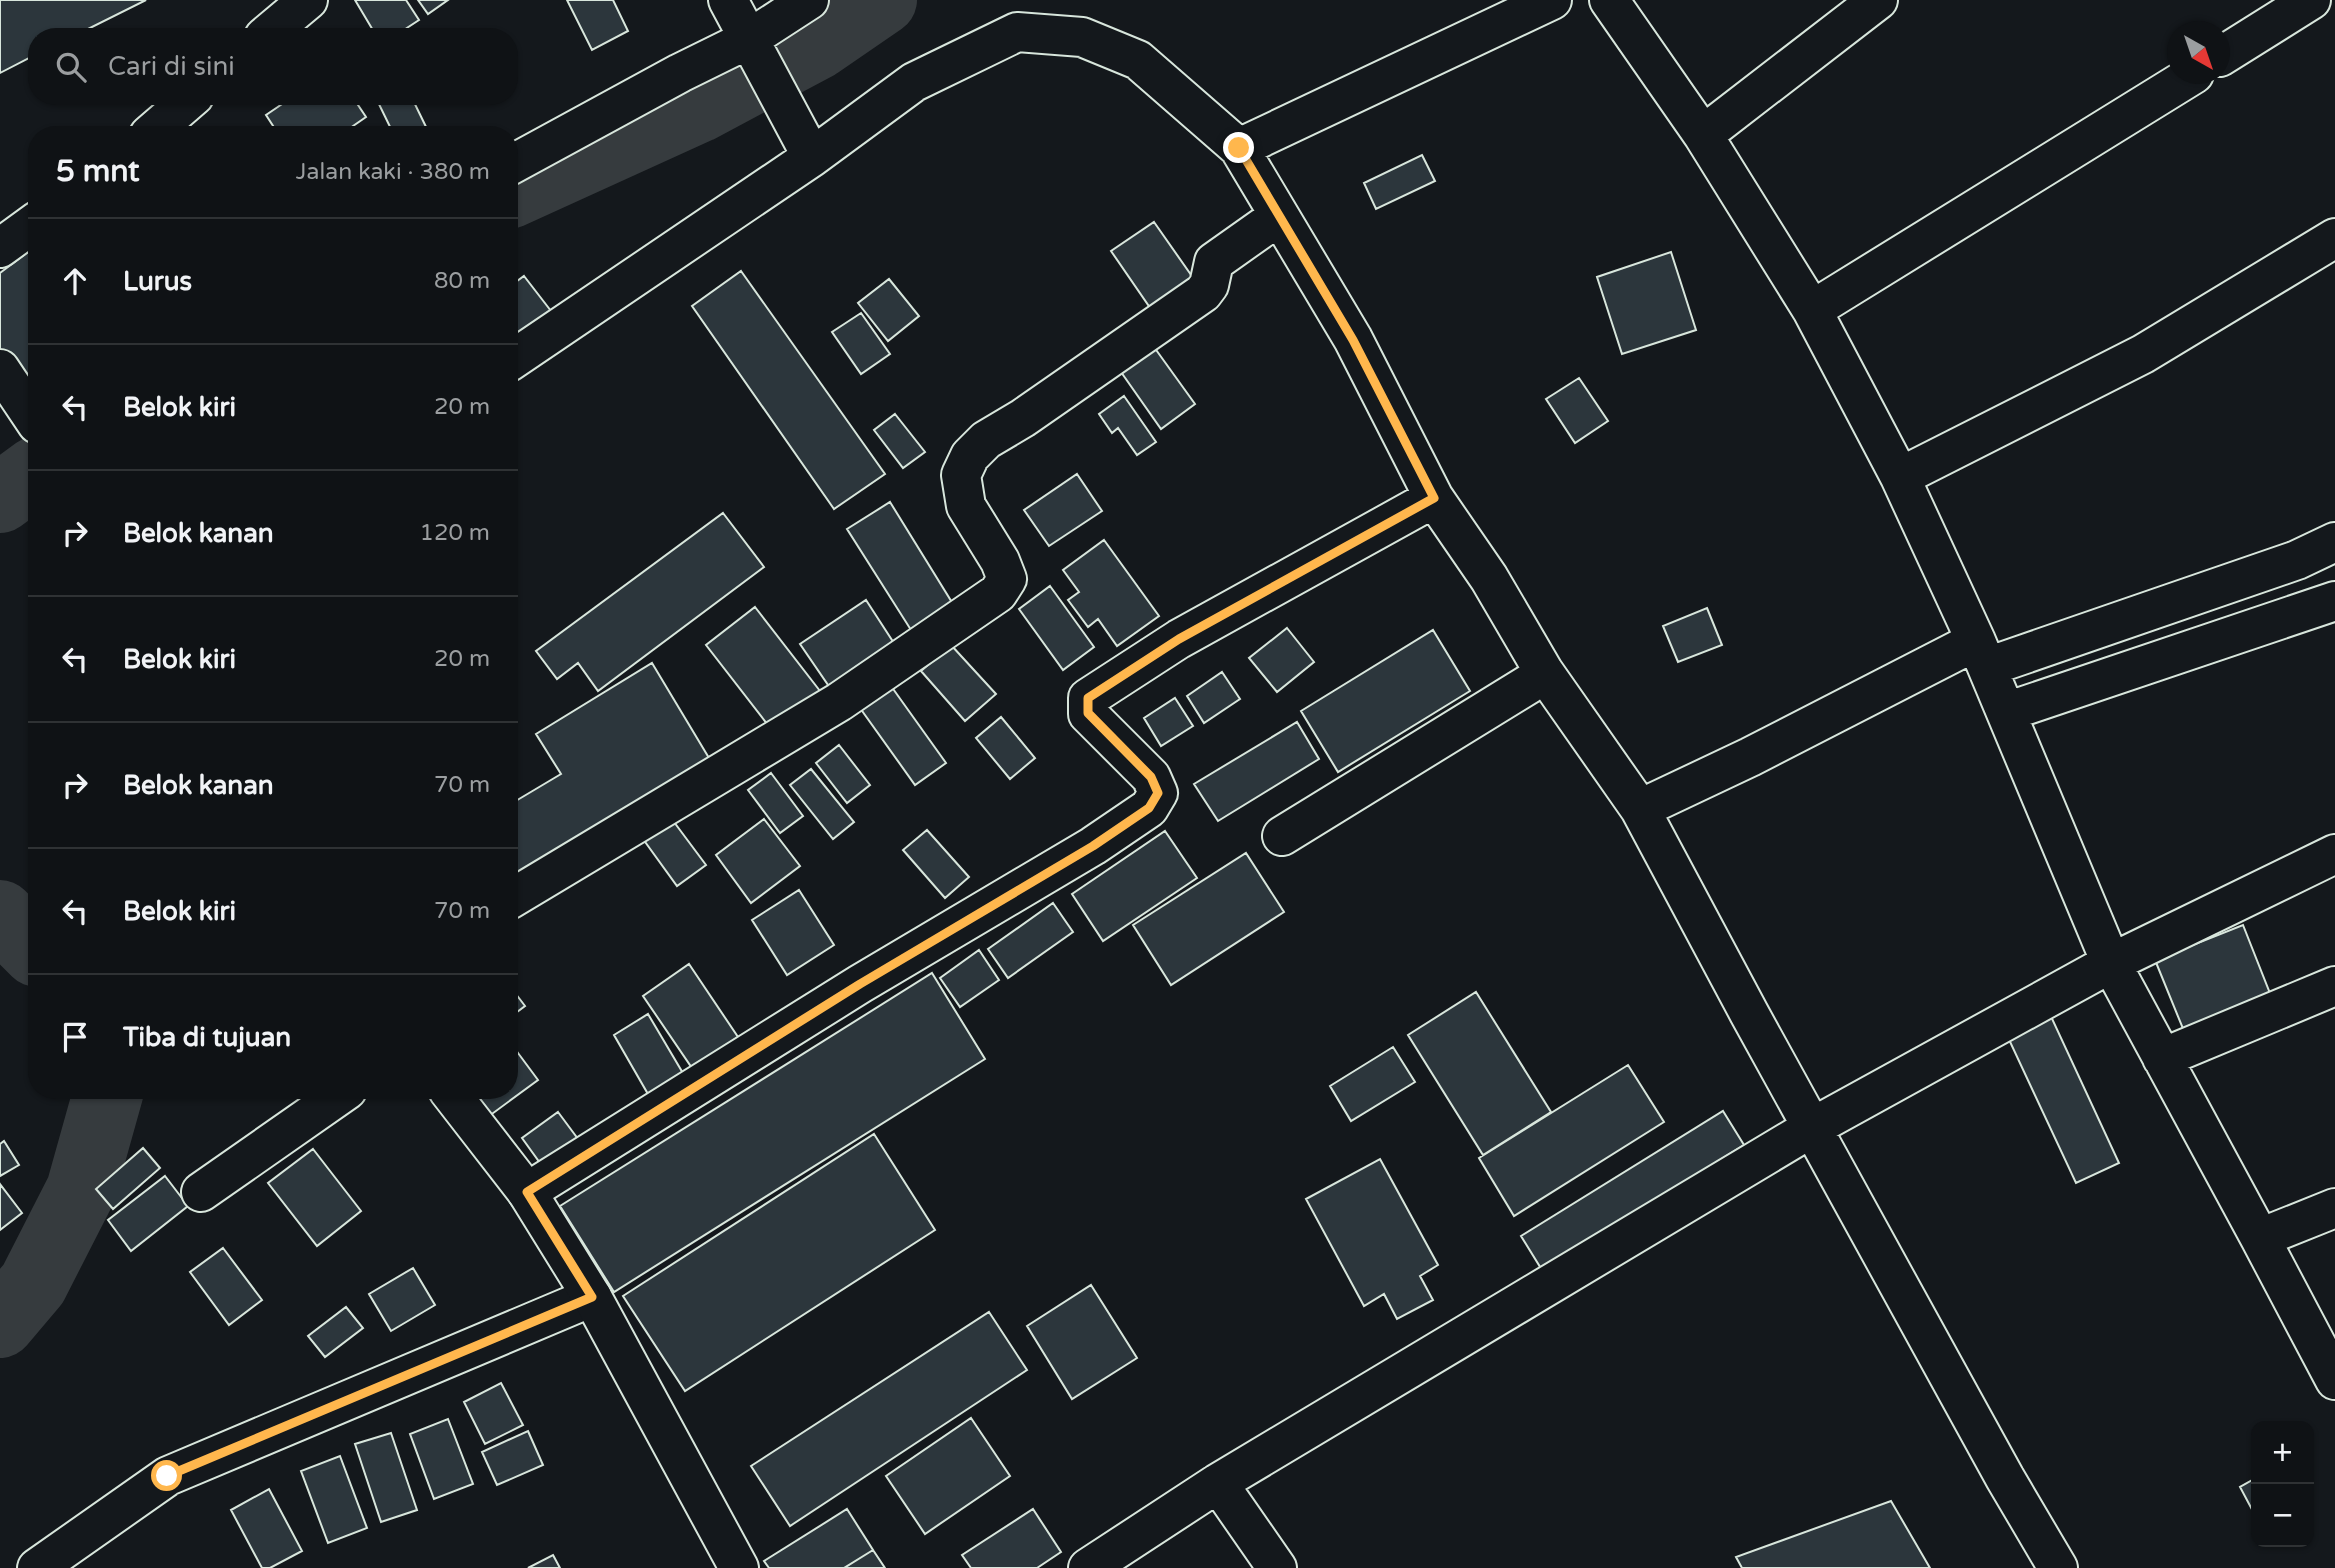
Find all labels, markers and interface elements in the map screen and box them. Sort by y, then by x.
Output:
north arrow [2167,21,2230,84]
search box [28,28,518,105]
icon: search [52,48,90,86]
text: Cari di sini [108,51,235,82]
route end [1223,132,1254,163]
text: 5 mnt [56,153,140,190]
text: Jalan kaki · 380 m [296,158,490,186]
icon: ahead [56,262,94,300]
text: Lurus [123,266,192,297]
text: 80 m [434,267,490,295]
icon: left [56,388,94,426]
text: Belok kiri [123,392,236,423]
text: 20 m [434,393,490,421]
icon: right [56,514,94,552]
text: Belok kanan [123,518,274,549]
text: 120 m [420,519,490,547]
icon: left [56,640,94,678]
text: Belok kiri [123,644,236,675]
text: 20 m [434,645,490,673]
icon: right [56,766,94,804]
text: Belok kanan [123,770,274,801]
text: 70 m [434,771,490,799]
icon: left [56,892,94,930]
text: Belok kiri [123,896,236,927]
text: 70 m [434,897,490,925]
icon: arrive [56,1018,94,1056]
text: Tiba di tujuan [123,1022,291,1053]
map controls [2251,1421,2314,1547]
button: + [2251,1421,2314,1484]
route start [151,1460,182,1491]
button: − [2251,1484,2314,1547]

